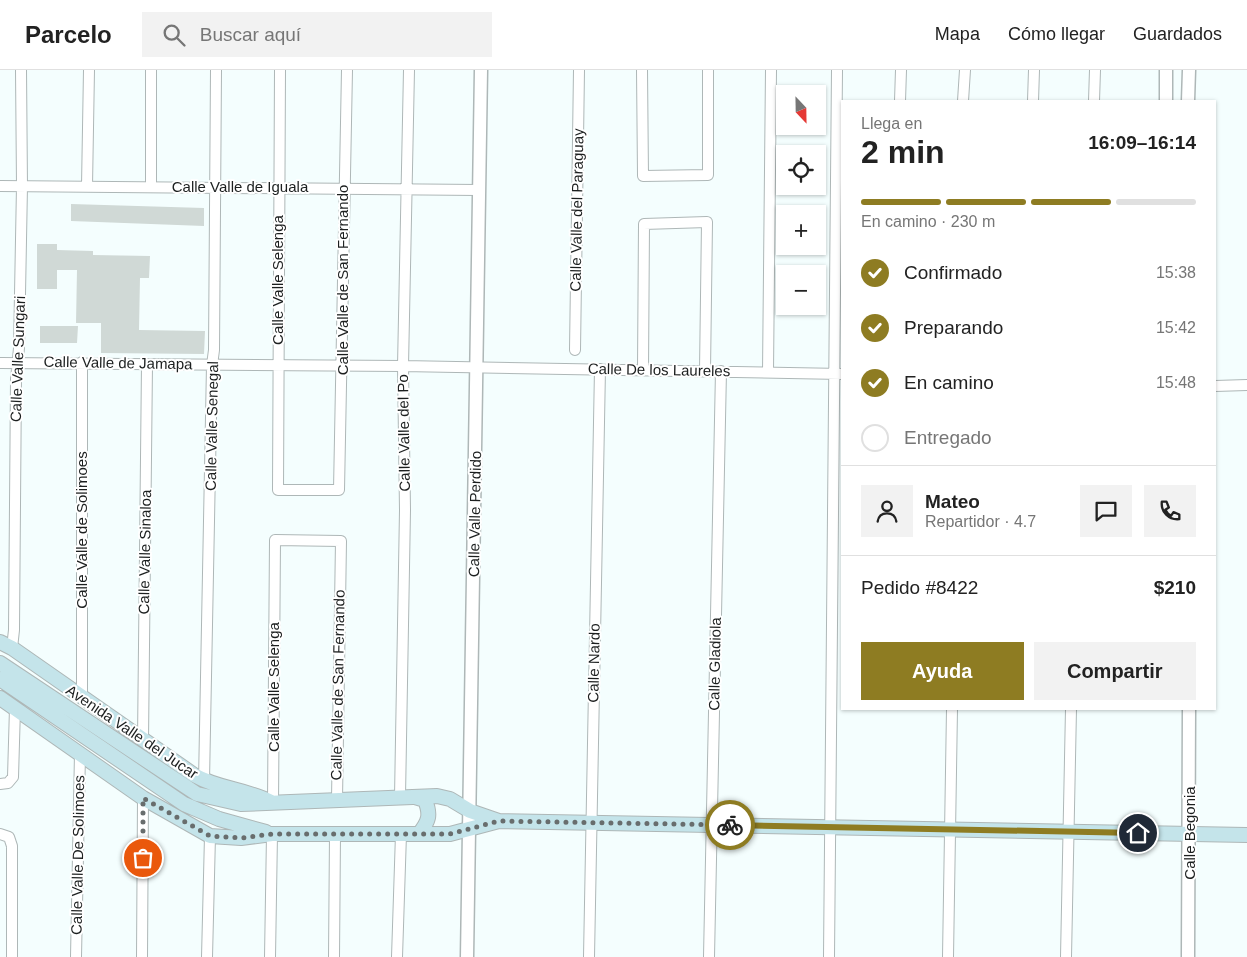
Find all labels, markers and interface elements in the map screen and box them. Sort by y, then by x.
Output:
search box [142,12,492,57]
text: Parcelo [25,21,112,48]
icon: search [160,21,188,49]
text: Buscar aquí [200,24,301,45]
text: Mapa [935,24,980,44]
text: Cómo llegar [1008,24,1105,44]
text: Guardados [1133,24,1222,44]
north arrow [776,85,826,135]
map controls [776,85,826,315]
text: Llega en [861,115,922,132]
street label: Calle Valle del Paraguay [567,128,586,292]
text: 16:09–16:14 [1088,132,1196,153]
text: 2 min [861,134,945,170]
button: locate [776,145,826,195]
street label: Calle Valle de Iguala [172,178,309,195]
street label: Calle Valle de San Fernando [334,185,351,375]
button: + [776,205,826,255]
text: En camino · 230 m [861,213,995,230]
street label: Calle Valle Selenga [269,214,286,345]
icon: check [861,259,889,287]
text: Confirmado [904,262,1002,283]
text: 15:38 [1156,264,1196,281]
button: − [776,265,826,315]
street label: Calle Valle Sungari [7,295,28,422]
icon: check [861,314,889,342]
text: Preparando [904,317,1003,338]
text: 15:42 [1156,319,1196,336]
street label: Calle Valle de Jamapa [43,353,193,372]
street label: Calle De los Laureles [588,360,730,379]
street label: Calle Valle Senegal [202,361,221,491]
icon: check [861,369,889,397]
text: En camino [904,372,994,393]
street label: Calle Valle del Po [394,374,413,492]
text: 15:48 [1156,374,1196,391]
text: Entregado [904,427,992,448]
street label: Calle Valle de Solimoes [73,451,90,609]
street label: Calle Valle Perdido [465,451,484,577]
button: person [861,485,913,537]
button: chat [1080,485,1132,537]
button: phone [1144,485,1196,537]
street label: Calle Valle Sinaloa [135,489,154,615]
text: Mateo [925,491,980,512]
text: Repartidor · 4.7 [925,513,1036,530]
text: Pedido #8422 [861,577,978,598]
text: $210 [1154,577,1196,598]
street label: Calle Valle de San Fernando [327,590,348,780]
street label: Calle Gladiola [705,617,724,711]
street label: Calle Valle Selenga [265,621,282,752]
street label: Calle Nardo [584,623,603,703]
button: Ayuda [861,642,1024,700]
button: Compartir [1034,642,1196,700]
street label: Avenida Valle del Jucar [63,681,201,782]
street label: Calle Valle De Solimoes [68,775,87,935]
street label: Calle Begonia [1181,786,1198,880]
courier [705,800,755,850]
icon: bike [716,811,744,839]
pin [1117,812,1159,854]
icon: home [1124,819,1152,847]
pin [122,837,164,879]
icon: bag [129,844,157,872]

